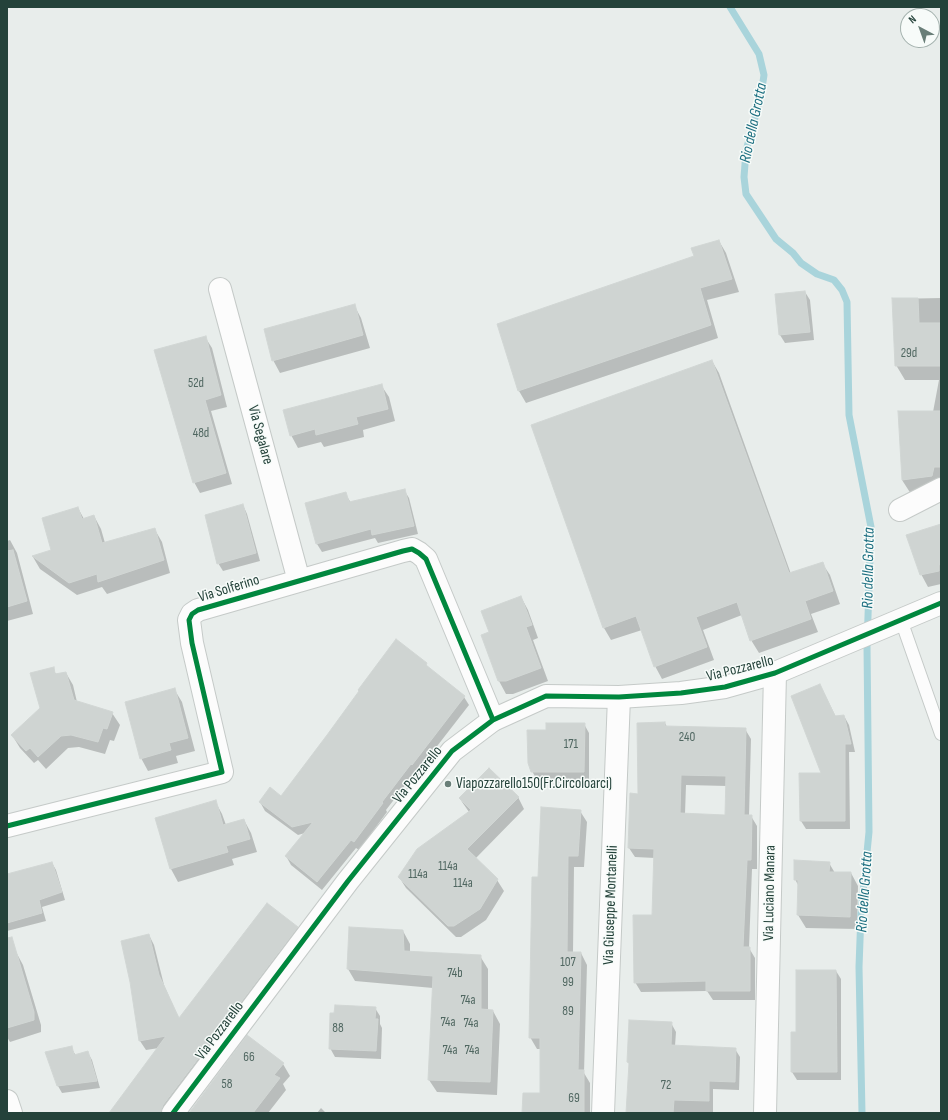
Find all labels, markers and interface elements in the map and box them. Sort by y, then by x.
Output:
north arrow [900,8,940,48]
text: N [906,12,919,26]
water label: Rio della Grotta [736,81,772,165]
house number: 29d [901,346,917,362]
house number: 52d [188,376,204,392]
street label: Via Segalare [243,404,277,466]
house number: 48d [193,426,209,442]
water label: Rio della Grotta [859,527,879,609]
street label: Via Solferino [196,571,262,607]
street label: Via Pozzarello [705,652,775,686]
house number: 240 [679,730,695,746]
house number: 171 [564,737,578,753]
street label: Via Pozzarello [389,743,447,807]
place label: Viapozzarello150(Fr.Circoloarci) [456,775,612,793]
marker: Viapozzarello150(Fr.Circoloarci) [443,779,453,789]
street label: Via Giuseppe Montanelli [600,845,622,965]
street label: Via Luciano Manara [760,845,780,941]
water label: Rio della Grotta [853,851,877,933]
house number: 114a [438,859,458,875]
house number: 114a [408,867,428,883]
house number: 114a [453,876,473,892]
house number: 107 [560,955,576,971]
house number: 74b [447,966,463,982]
house number: 99 [562,975,574,991]
house number: 74a [461,993,475,1009]
street label: Via Pozzarello [192,998,248,1064]
house number: 89 [562,1004,574,1020]
house number: 74a [441,1015,455,1031]
house number: 74a [464,1016,478,1032]
house number: 88 [332,1021,344,1037]
house number: 74a [443,1043,457,1059]
house number: 74a [465,1043,479,1059]
house number: 66 [243,1050,255,1066]
house number: 58 [222,1077,232,1093]
house number: 72 [661,1078,671,1094]
house number: 69 [568,1091,580,1107]

